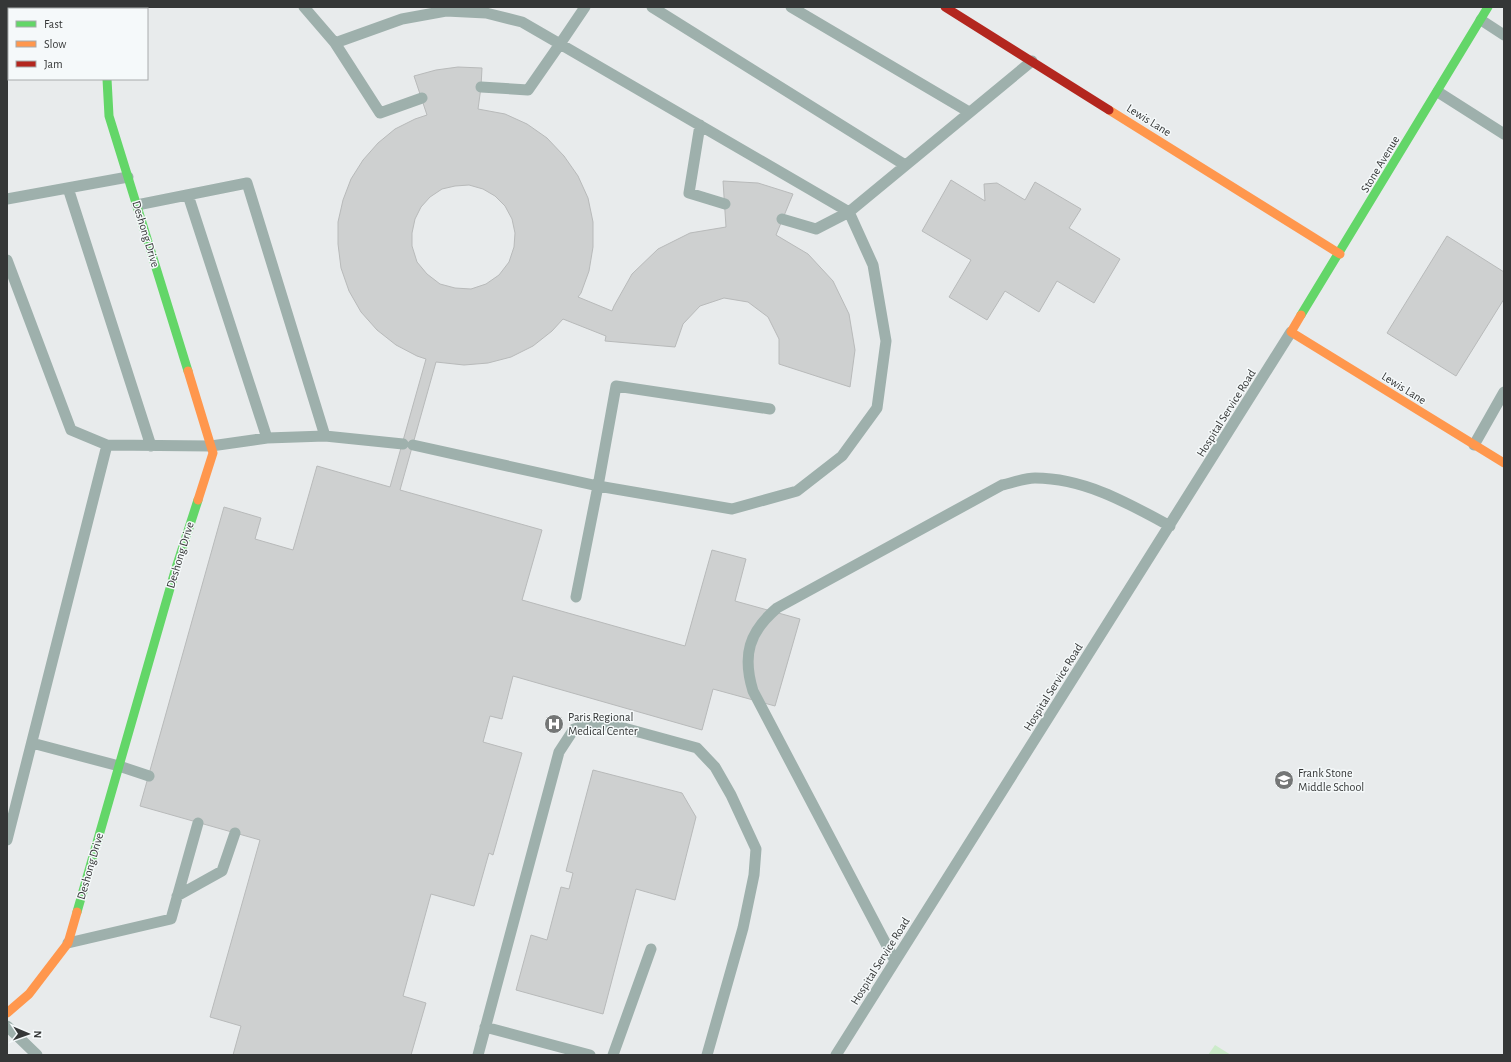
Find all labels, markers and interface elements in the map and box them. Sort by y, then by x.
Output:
legend [8,8,148,80]
text: Fast [44,18,63,30]
text: Slow [44,38,66,50]
text: Jam [44,58,63,70]
street label: Lewis Lane [1125,102,1173,138]
street label: Stone Avenue [1358,134,1402,194]
street label: Deshong Drive [130,199,162,269]
street label: Hospital Service Road [1194,367,1258,459]
street label: Lewis Lane [1380,370,1428,406]
street label: Deshong Drive [164,520,196,590]
street label: Hospital Service Road [1021,641,1085,733]
place label: Paris Regional Medical Center [568,711,638,737]
hospital icon: Paris Regional Medical Center [543,713,565,735]
place label: Frank Stone Middle School [1298,767,1364,793]
school or university icon: Frank Stone Middle School [1273,769,1295,791]
street label: Deshong Drive [75,831,105,901]
street label: Hospital Service Road [848,915,912,1007]
north arrow [8,1014,48,1054]
text: N [32,1030,43,1038]

